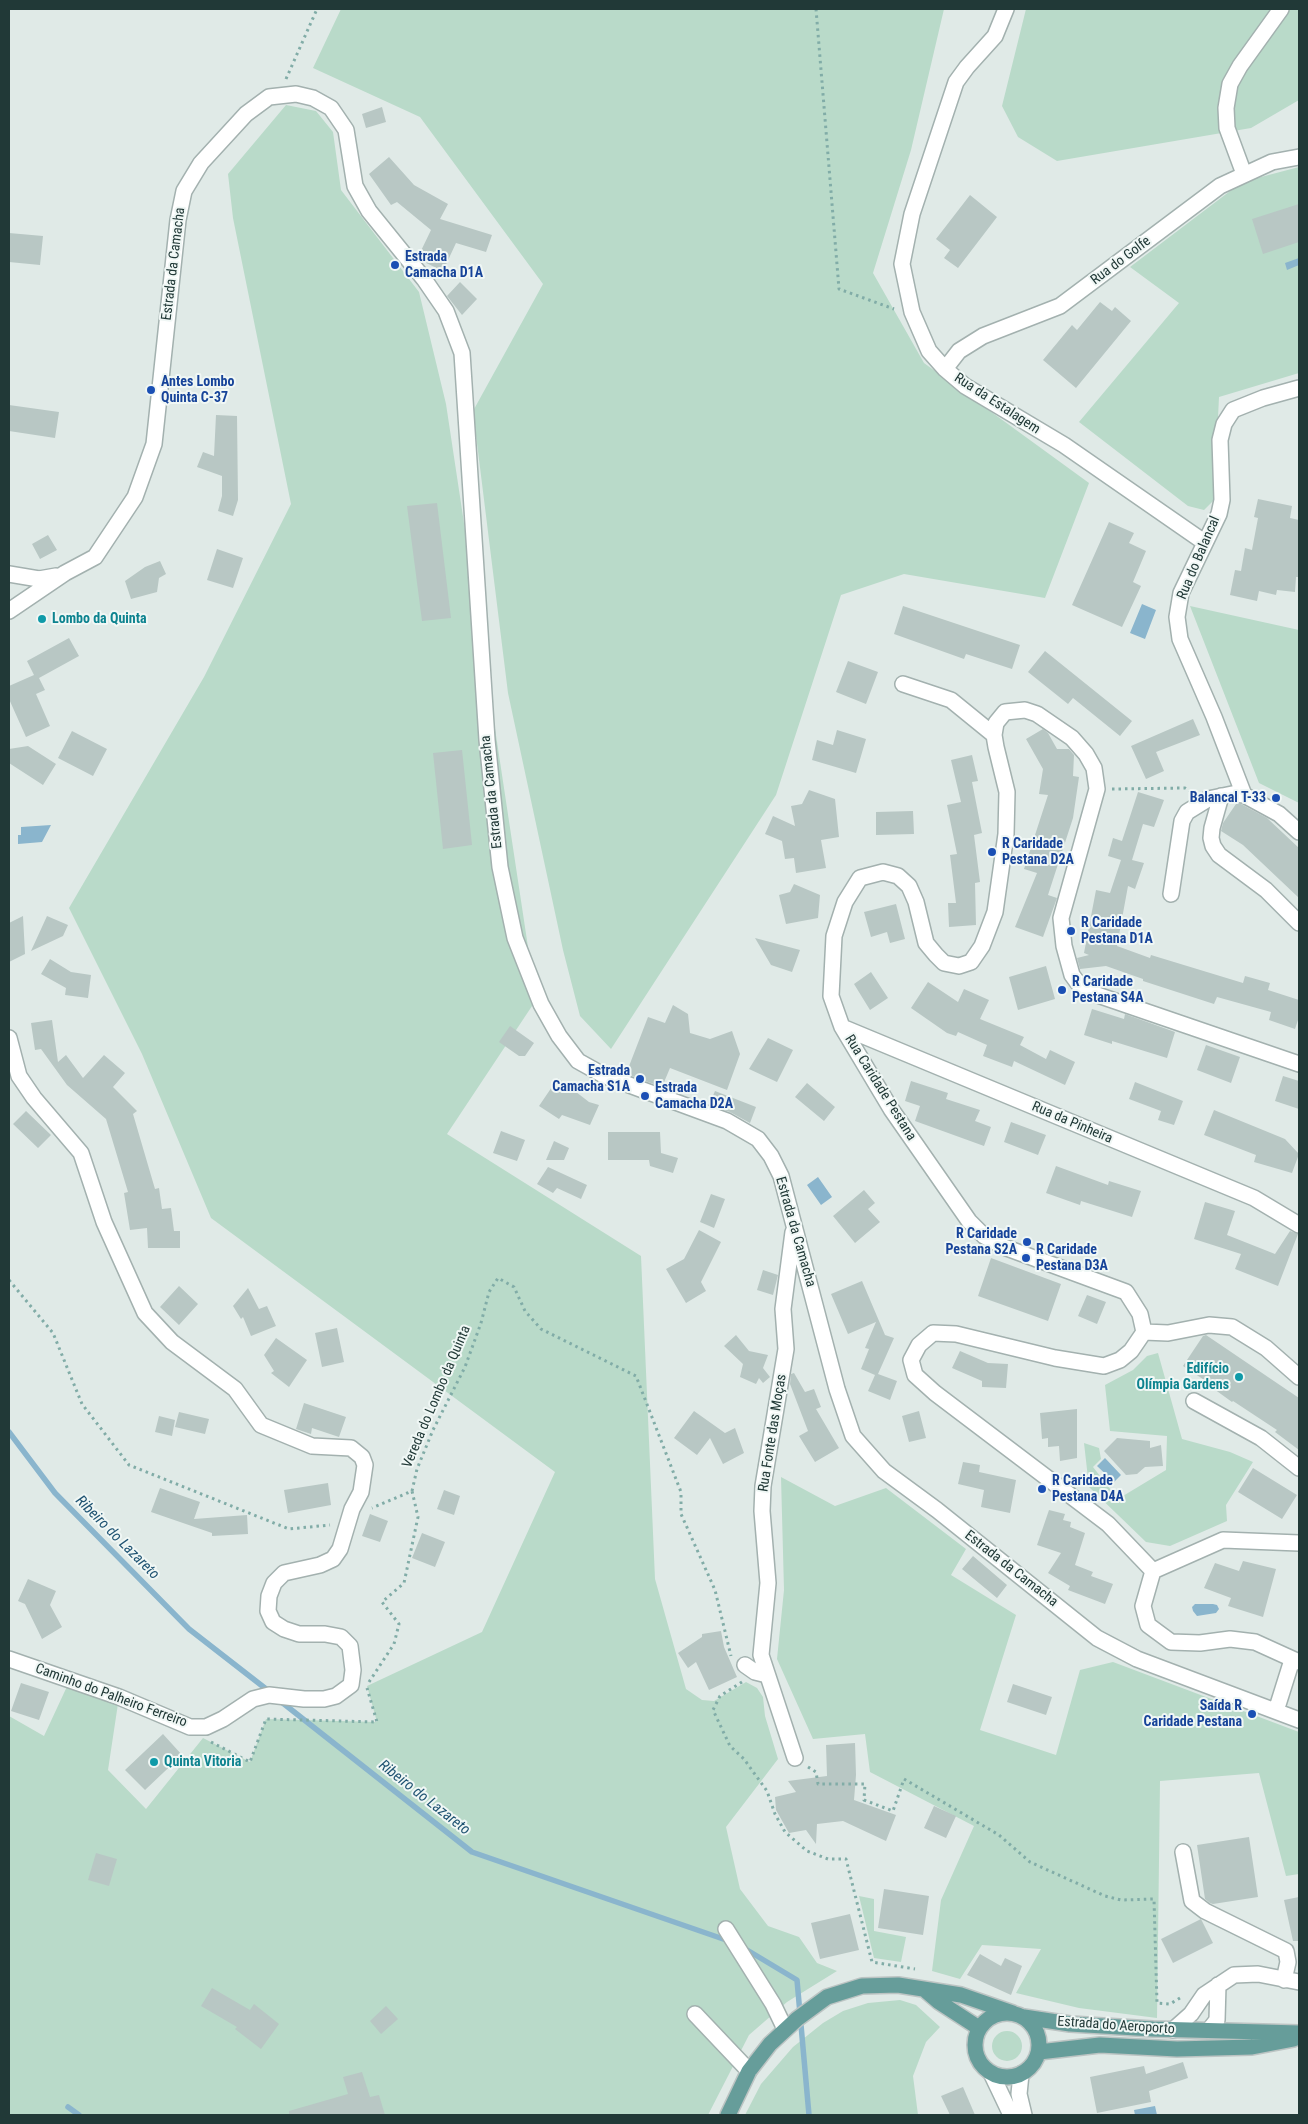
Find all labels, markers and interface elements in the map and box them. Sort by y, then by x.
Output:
street label: Estrada da Camacha [159,207,189,321]
street label: Rua do Golfe [1088,233,1154,289]
place label: Estrada Camacha D1A [405,249,483,282]
marker: Estrada Camacha D1A [389,259,401,271]
street label: Rua da Estalagem [951,370,1043,438]
place label: Antes Lombo Quinta C-37 [161,374,234,407]
marker: Antes Lombo Quinta C-37 [145,384,157,396]
street label: Rua do Balancal [1174,514,1224,602]
place label: Lombo da Quinta [52,611,147,627]
marker: Lombo da Quinta [36,613,48,625]
street label: Estrada da Camacha [478,735,506,849]
place label: Balancal T-33 [1190,790,1266,806]
marker: Balancal T-33 [1270,792,1282,804]
place label: R Caridade Pestana D2A [1002,836,1074,869]
marker: R Caridade Pestana D2A [986,846,998,858]
place label: R Caridade Pestana D1A [1081,915,1153,948]
marker: R Caridade Pestana D1A [1065,925,1077,937]
place label: R Caridade Pestana S4A [1072,974,1144,1006]
marker: R Caridade Pestana S4A [1056,984,1068,996]
street label: Rua Caridade Pestana [841,1032,919,1144]
place label: Estrada Camacha S1A [552,1063,630,1096]
marker: Estrada Camacha S1A [634,1073,646,1085]
place label: Estrada Camacha D2A [655,1080,733,1112]
marker: Estrada Camacha D2A [639,1090,651,1102]
street label: Rua da Pinheira [1029,1098,1115,1148]
street label: Estrada da Camacha [771,1175,819,1289]
place label: R Caridade Pestana S2A [945,1226,1017,1258]
marker: R Caridade Pestana S2A [1021,1236,1033,1248]
place label: R Caridade Pestana D3A [1036,1242,1108,1274]
marker: R Caridade Pestana D3A [1020,1252,1032,1264]
street label: Vereda do Lombo da Quinta [399,1323,475,1471]
place label: Edifício Olímpia Gardens [1137,1361,1229,1394]
marker: Edifício Olímpia Gardens [1233,1371,1245,1383]
street label: Rua Fonte das Moças [755,1373,791,1493]
place label: R Caridade Pestana D4A [1052,1473,1124,1505]
marker: R Caridade Pestana D4A [1036,1483,1048,1495]
water label: Ribeiro do Lazareto [71,1492,163,1584]
street label: Estrada da Camacha [961,1527,1061,1611]
street label: Caminho do Palheiro Ferreiro [33,1661,189,1731]
place label: Saída R Caridade Pestana [1144,1698,1242,1730]
marker: Saída R Caridade Pestana [1246,1708,1258,1720]
place label: Quinta Vitoria [164,1754,241,1770]
marker: Quinta Vitoria [148,1756,160,1768]
water label: Ribeiro do Lazareto [375,1757,473,1839]
street label: Estrada do Aeroporto [1057,2014,1175,2038]

